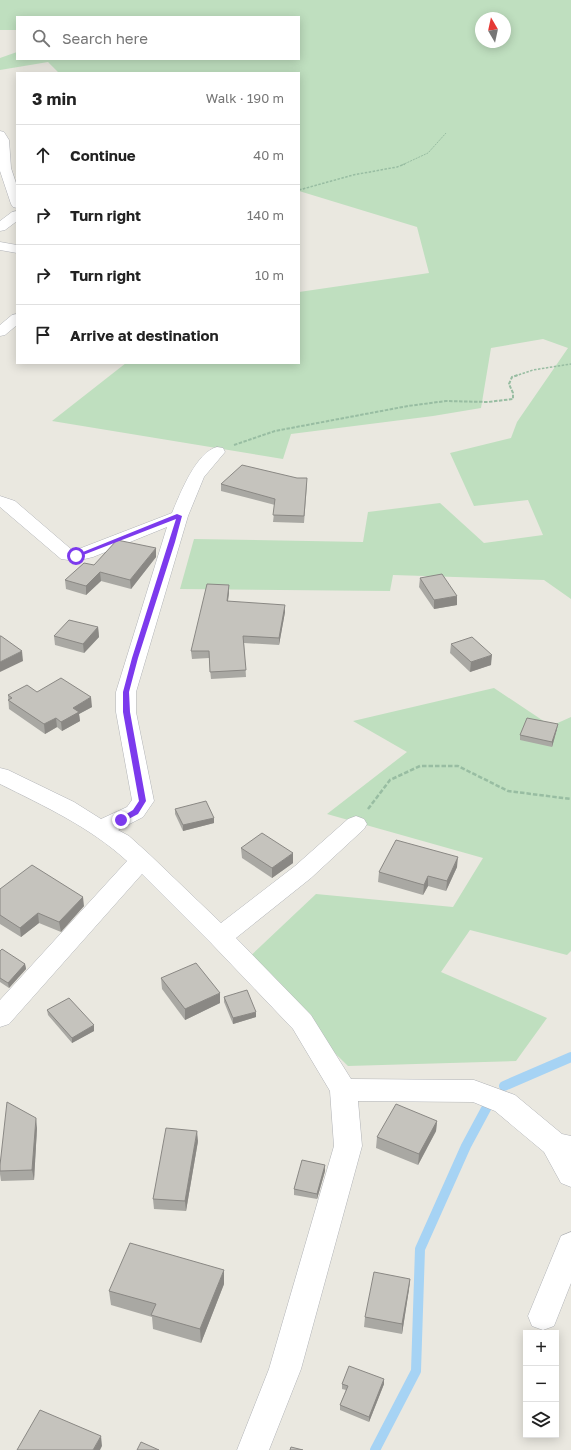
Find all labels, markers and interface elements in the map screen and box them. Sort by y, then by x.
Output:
north arrow [475,12,511,48]
search box [16,16,300,60]
icon: search [30,27,52,49]
text: Search here [62,29,148,47]
text: 3 min [32,88,76,109]
text: Walk · 190 m [206,90,284,106]
icon: ahead [32,144,54,166]
text: Continue [70,146,136,164]
text: 40 m [253,147,284,163]
icon: right [32,204,54,226]
text: Turn right [70,206,141,224]
text: 140 m [247,207,284,223]
icon: right [32,264,54,286]
text: Turn right [70,266,141,284]
text: 10 m [255,267,284,283]
icon: arrive [32,324,54,346]
text: Arrive at destination [70,326,219,344]
route start [67,547,85,565]
route end [112,811,130,829]
map controls [523,1330,559,1438]
button: + [523,1330,559,1366]
button: − [523,1366,559,1402]
button: layers [523,1402,559,1438]

